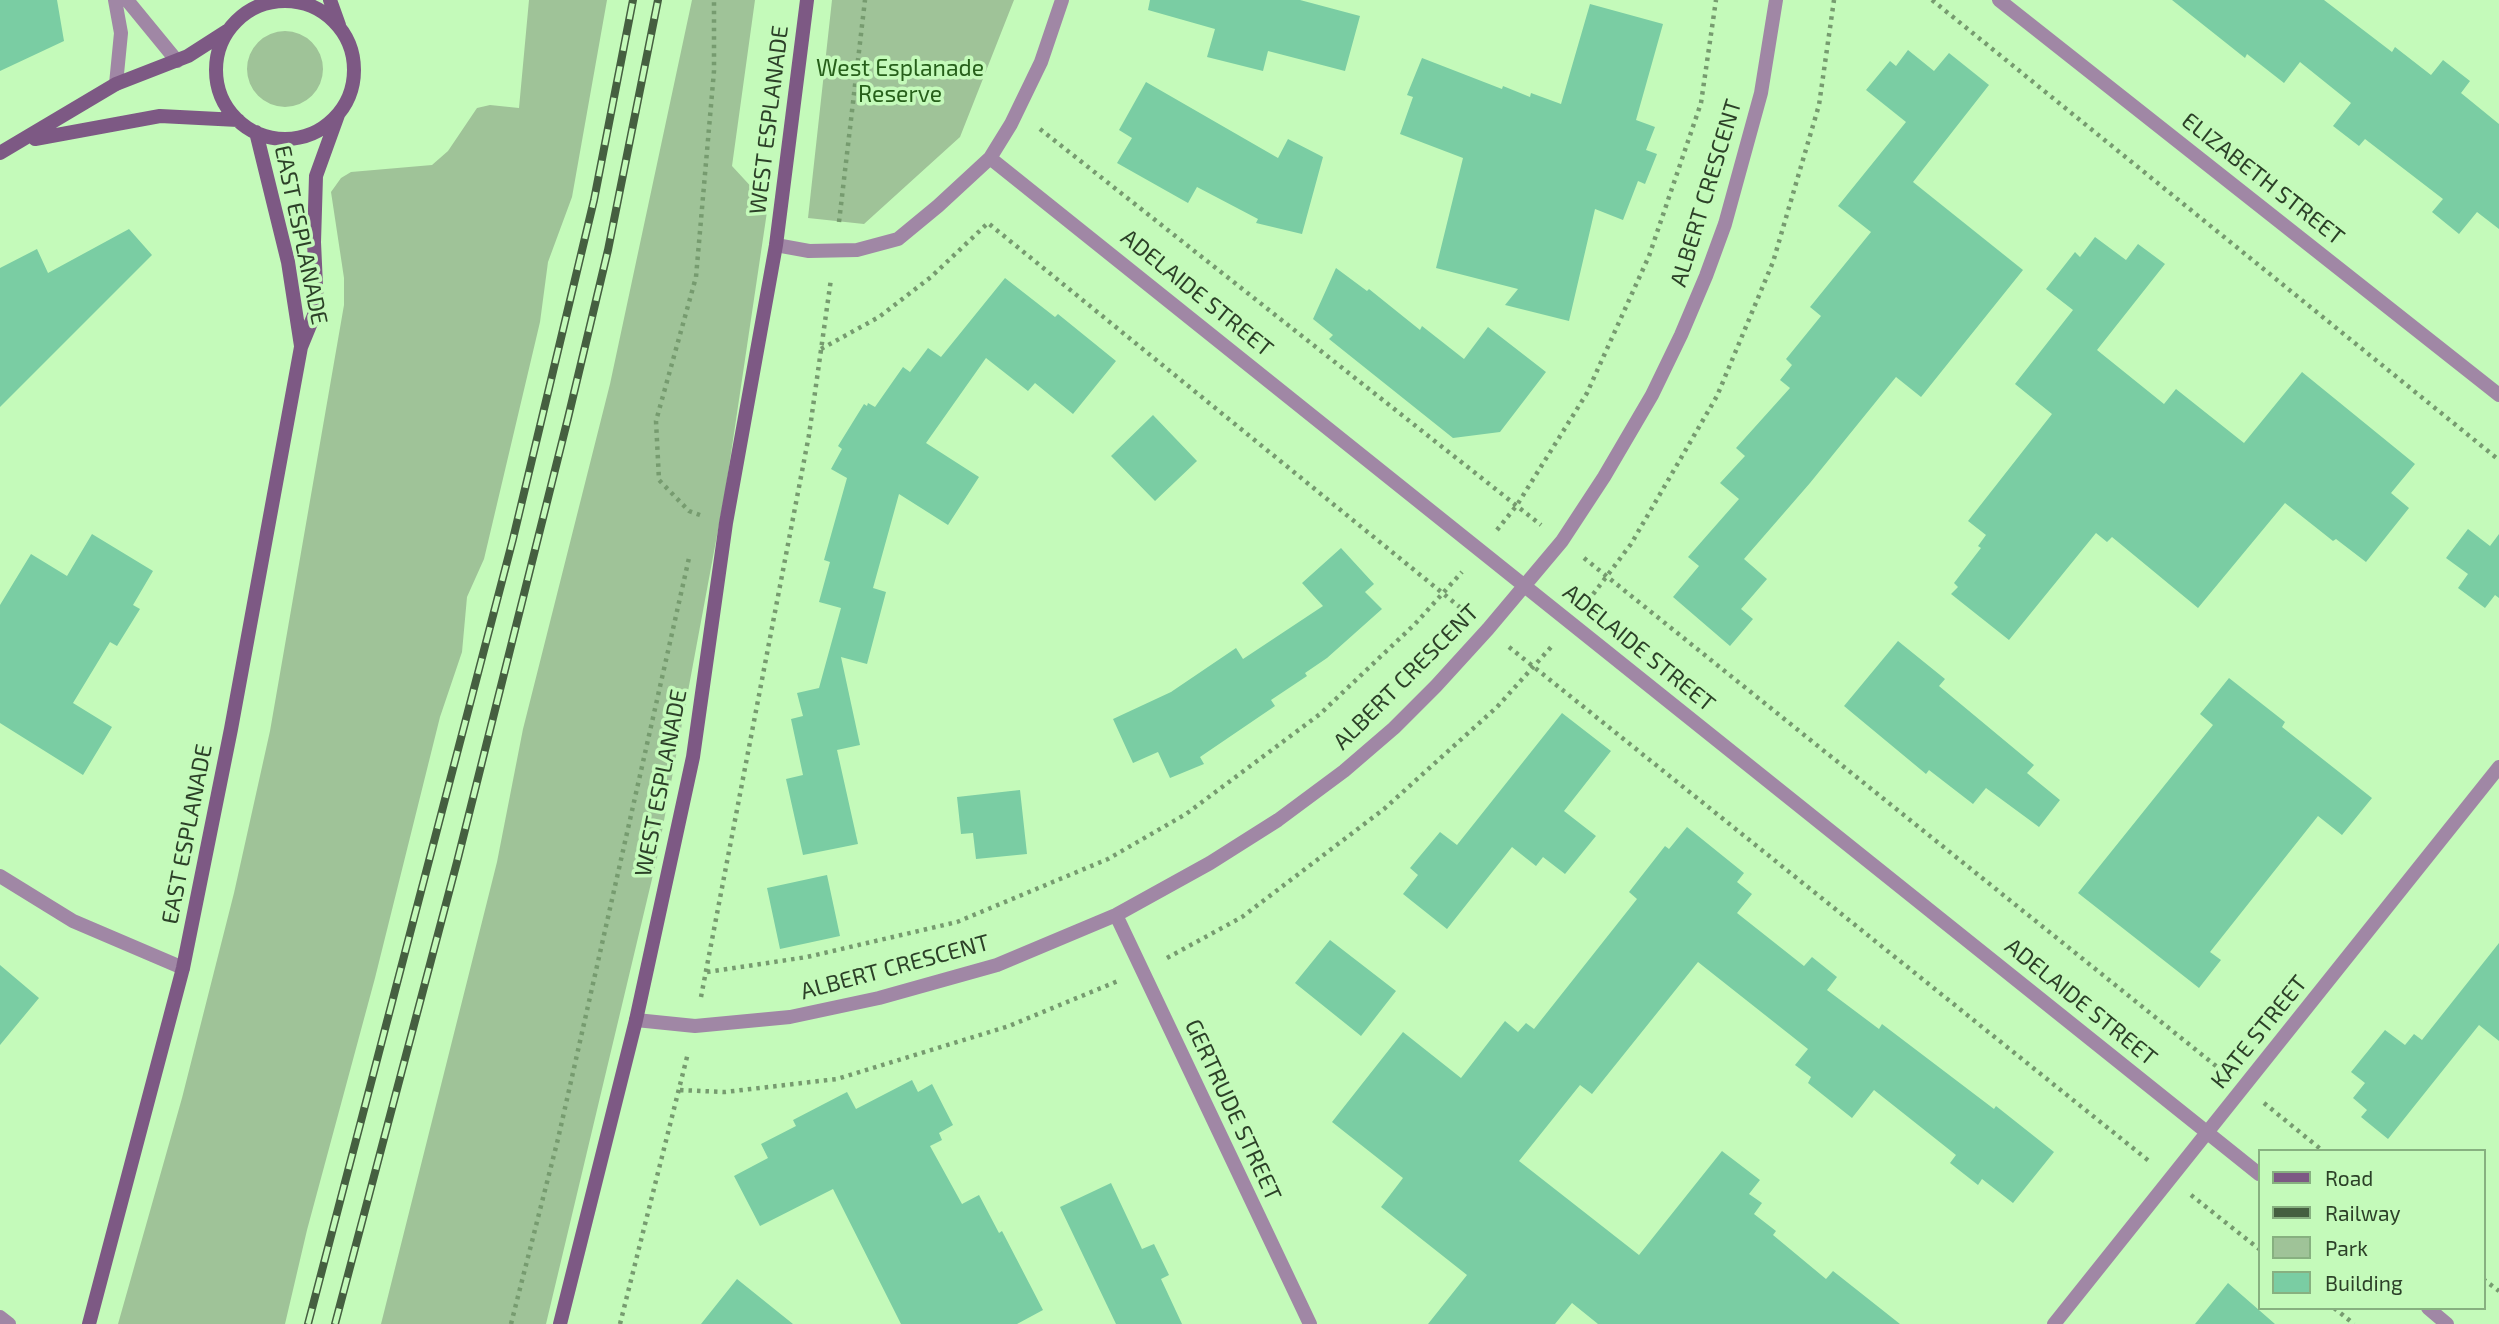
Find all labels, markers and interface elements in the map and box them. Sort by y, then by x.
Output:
street label: WEST ESPLANADE [744,24,794,216]
park label: West Esplanade Reserve [816,54,984,108]
street label: ALBERT CRESCENT [1664,96,1748,290]
street label: ELIZABETH STREET [2176,107,2350,251]
street label: EAST ESPLANADE [269,143,333,327]
street label: ADELAIDE STREET [1115,223,1279,363]
street label: ADELAIDE STREET [1557,578,1721,718]
street label: ALBERT CRESCENT [1328,599,1484,755]
street label: WEST ESPLANADE [629,687,693,879]
street label: EAST ESPLANADE [156,742,218,926]
street label: ALBERT CRESCENT [798,929,992,1005]
street label: ADELAIDE STREET [1999,932,2163,1072]
street label: KATE STREET [2205,970,2313,1094]
street label: GERTRUDE STREET [1179,1015,1287,1205]
legend [2258,1149,2485,1310]
text: Road [2325,1165,2373,1190]
text: Railway [2325,1200,2401,1225]
text: Park [2325,1235,2368,1260]
text: Building [2325,1270,2403,1295]

